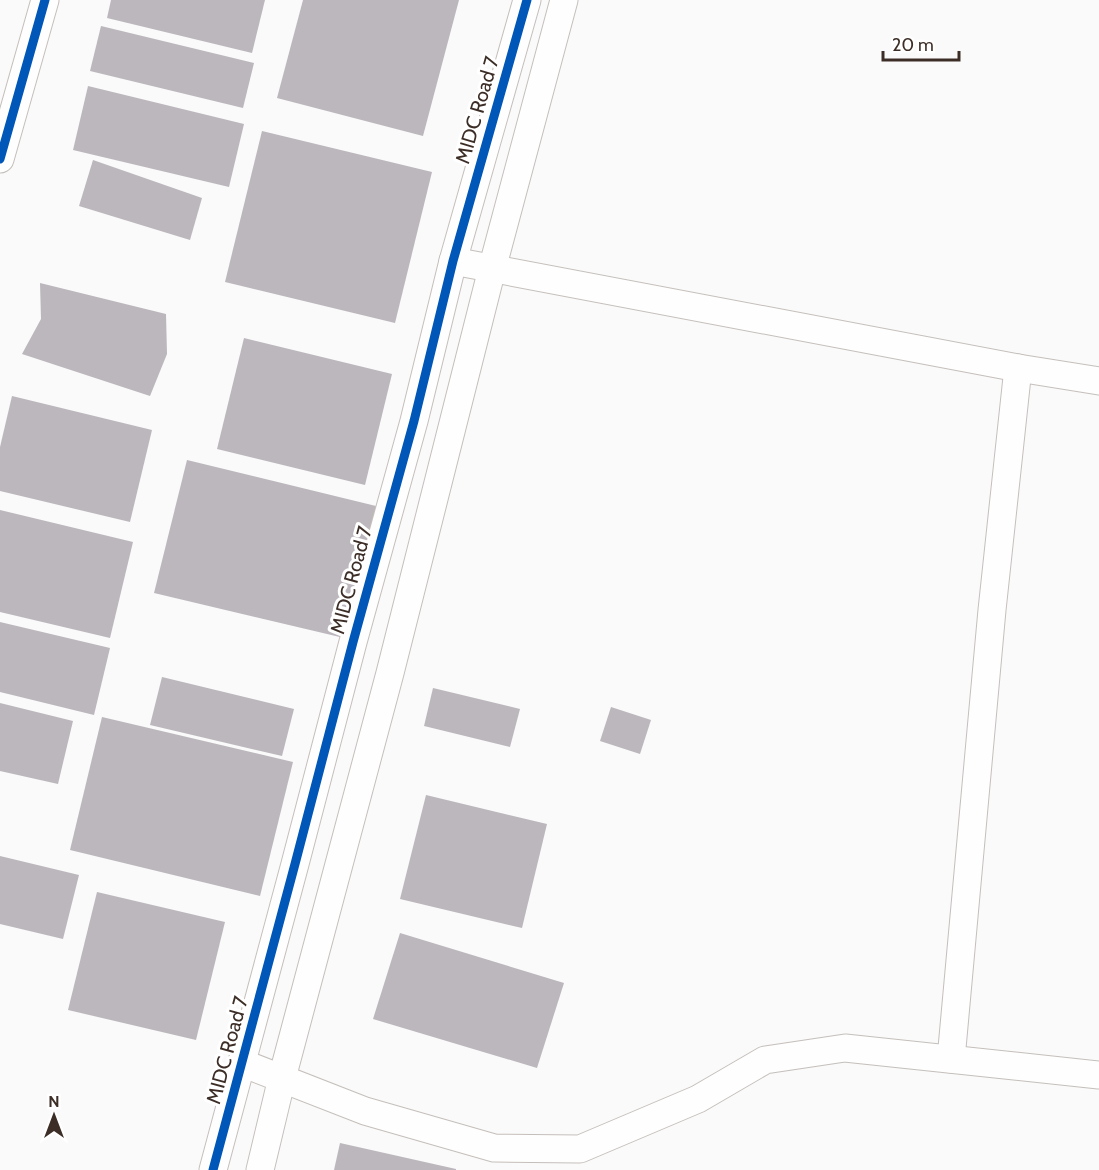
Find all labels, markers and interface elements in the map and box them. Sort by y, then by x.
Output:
scale bar [883,24,960,62]
text: 20 m [892,34,934,56]
street label: MIDC Road 7 [450,54,504,166]
street label: MIDC Road 7 [325,524,377,636]
street label: MIDC Road 7 [201,994,253,1106]
north arrow [24,1086,84,1146]
text: N [48,1092,60,1111]

